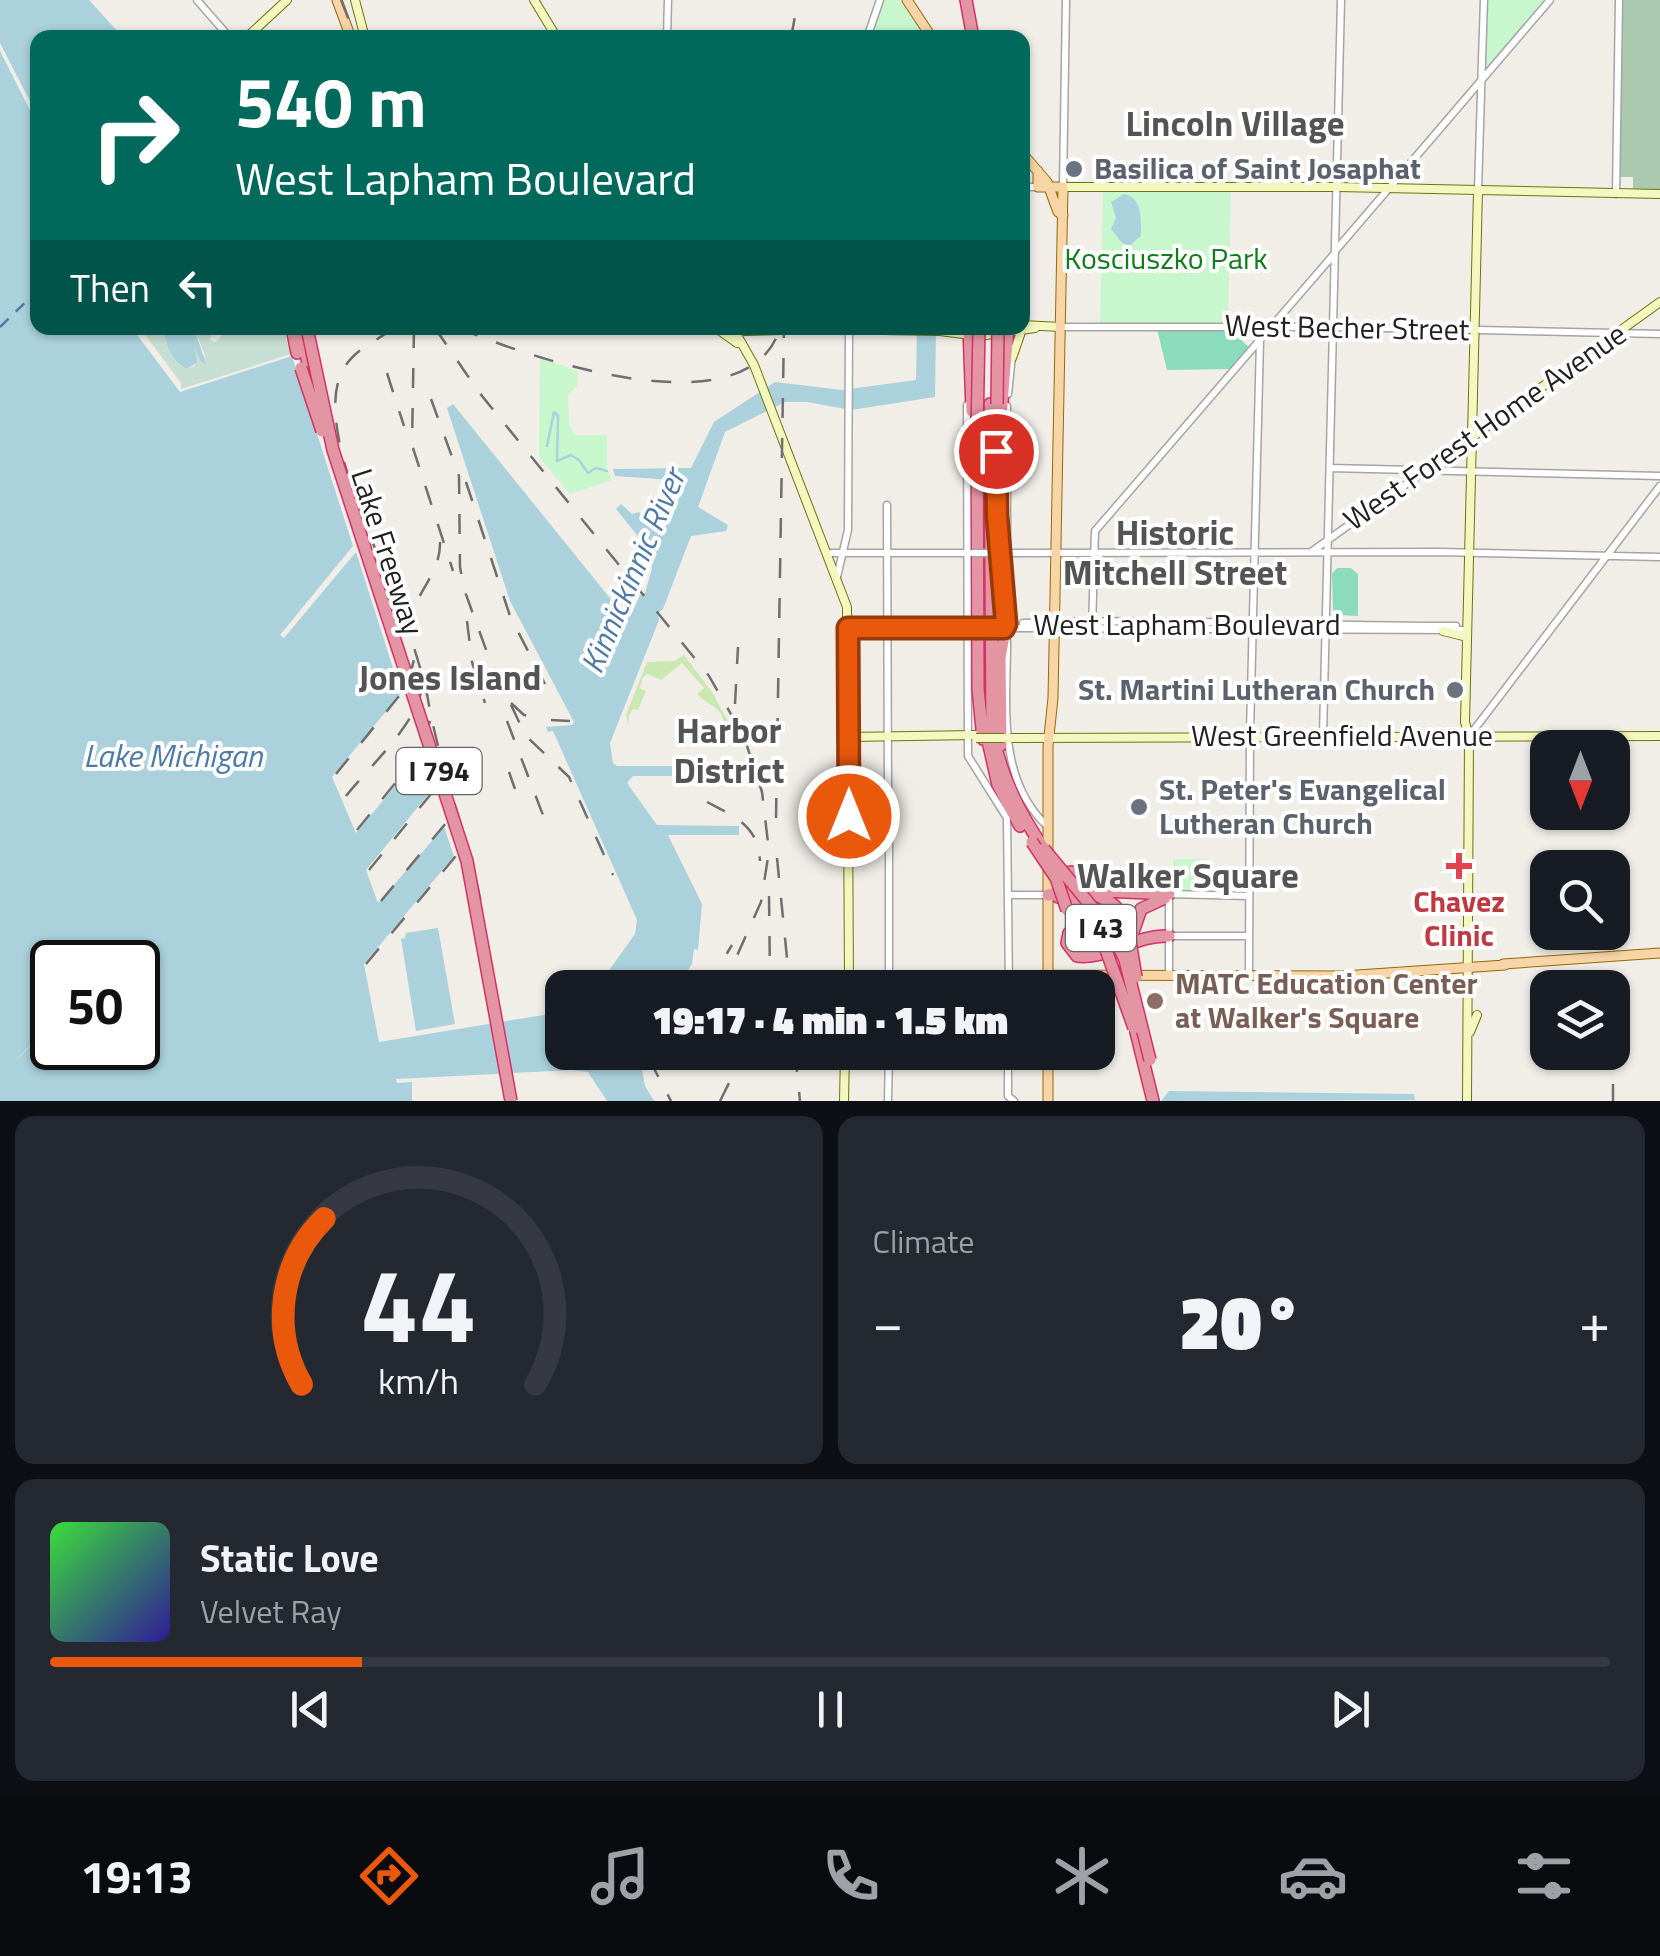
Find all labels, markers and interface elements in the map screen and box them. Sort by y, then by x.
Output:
text: 540 m [235,48,427,154]
icon: right [70,70,200,200]
district label: Lincoln Village [1126,96,1344,150]
text: West Lapham Boulevard [235,144,696,212]
place label: Basilica of Saint Josaphat [1094,145,1421,191]
marker: Basilica of Saint Josaphat [1063,158,1085,180]
park label: Kosciuszko Park [1064,235,1268,281]
text: Then [70,259,150,317]
icon: left [170,260,225,315]
street label: West Becher Street [1224,302,1470,352]
street label: West Forest Home Avenue [1334,311,1635,541]
pin [954,409,1039,494]
icon: arrive [969,424,1024,479]
water label: Kinnickinnic River [567,457,698,680]
street label: Lake Freeway [339,463,436,641]
district label: Historic Mitchell Street [1063,505,1287,599]
street label: West Lapham Boulevard [1033,601,1341,647]
district label: Jones Island [359,650,541,704]
place label: St. Martini Lutheran Church [1078,666,1435,712]
marker: St. Martini Lutheran Church [1444,679,1466,701]
district label: Harbor District [673,703,785,797]
street label: West Greenfield Avenue [1191,712,1493,758]
north arrow [1530,730,1630,830]
map controls [1530,730,1630,1070]
water label: Lake Michigan [83,731,264,779]
road number: I 794 [396,748,482,794]
position arrow [797,764,901,868]
place label: St. Peter's Evangelical Lutheran Church [1159,766,1446,846]
marker: St. Peter's Evangelical Lutheran Church [1128,796,1150,818]
district label: Walker Square [1077,848,1299,902]
button: search [1530,850,1630,950]
marker: Chavez Clinic [1446,853,1472,879]
place label: Chavez Clinic [1413,878,1505,958]
road number: I 43 [1066,905,1136,951]
speed limit sign: 50 [30,940,160,1070]
place label: MATC Education Center at Walker's Square [1175,960,1478,1040]
button: layers [1530,970,1630,1070]
marker: MATC Education Center at Walker's Square [1144,990,1166,1012]
text: 19:17 · 4 min · 1.5 km [652,991,1008,1049]
text: Climate [873,1217,974,1265]
text: 44 [361,1224,477,1382]
text: 20° [1179,1264,1303,1378]
text: − [873,1280,903,1363]
text: + [1579,1280,1610,1363]
text: km/h [378,1353,459,1408]
text: Static Love [200,1529,379,1587]
text: Velvet Ray [200,1587,342,1635]
icon: previous [283,1682,338,1737]
icon: pause [803,1682,858,1737]
icon: next [1323,1682,1378,1737]
icon: directions [354,1841,424,1911]
icon: music [585,1841,655,1911]
icon: phone [816,1841,886,1911]
icon: climate [1047,1841,1117,1911]
icon: car [1278,1841,1348,1911]
icon: filters [1509,1841,1579,1911]
text: 19:13 [81,1842,193,1910]

